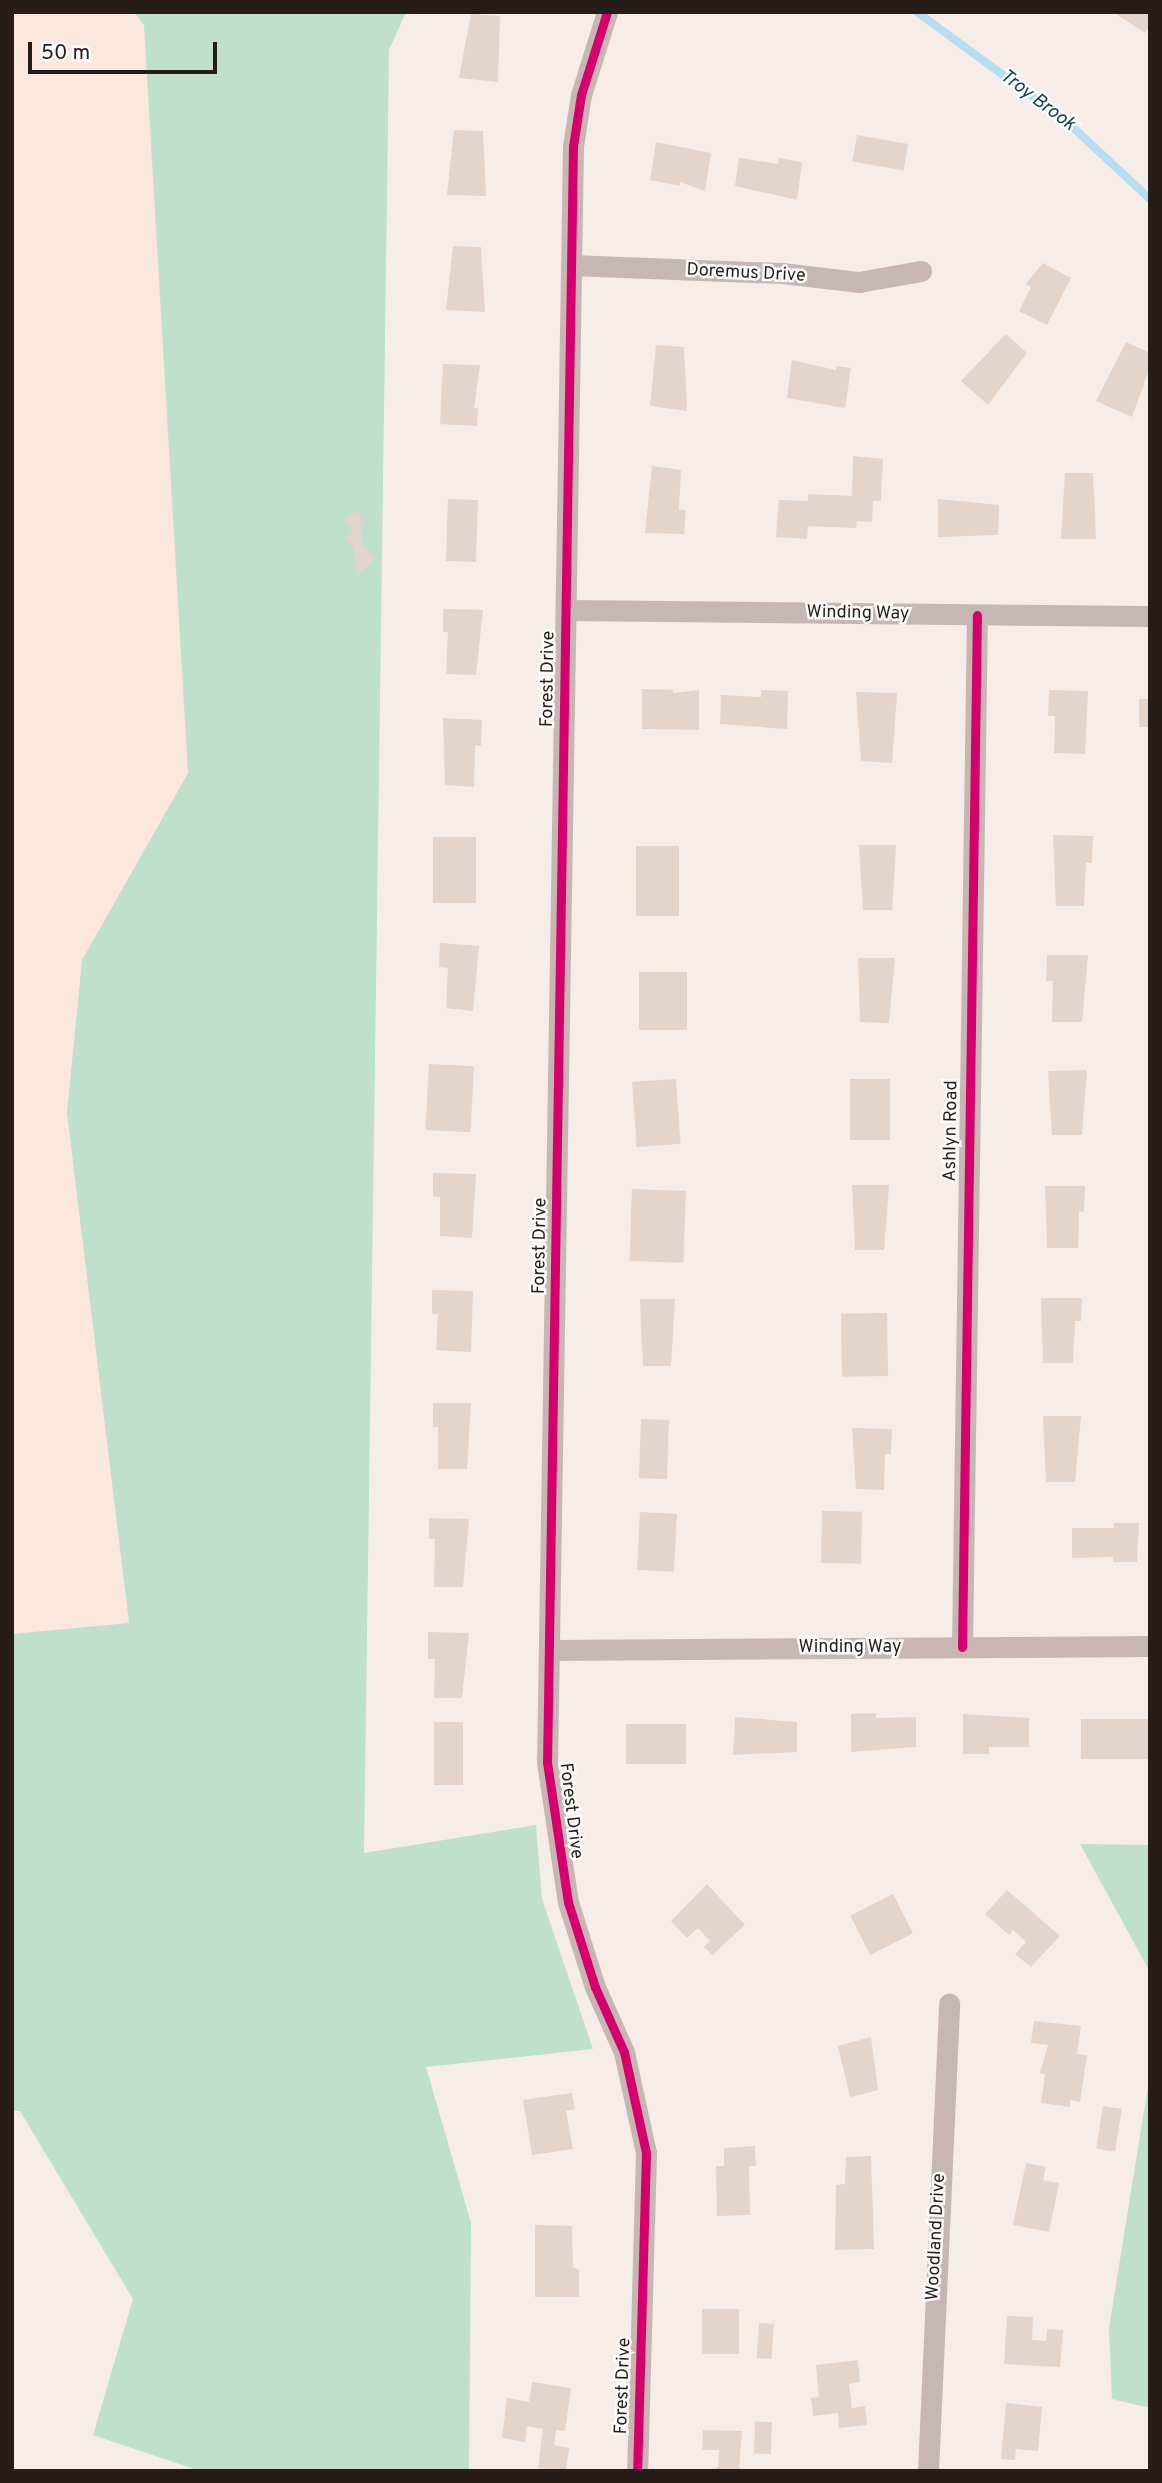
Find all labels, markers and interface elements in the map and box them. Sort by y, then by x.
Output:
scale bar [32,28,220,72]
text: 50 m [41,40,90,67]
water label: Troy Brook [995,65,1079,137]
street label: Doremus Drive [686,260,806,288]
street label: Winding Way [806,602,910,626]
street label: Forest Drive [537,631,561,727]
street label: Ashlyn Road [940,1080,964,1182]
street label: Forest Drive [529,1198,553,1294]
street label: Winding Way [798,1637,902,1659]
street label: Forest Drive [553,1762,587,1860]
street label: Woodland Drive [923,2173,951,2301]
street label: Forest Drive [612,2337,636,2435]

